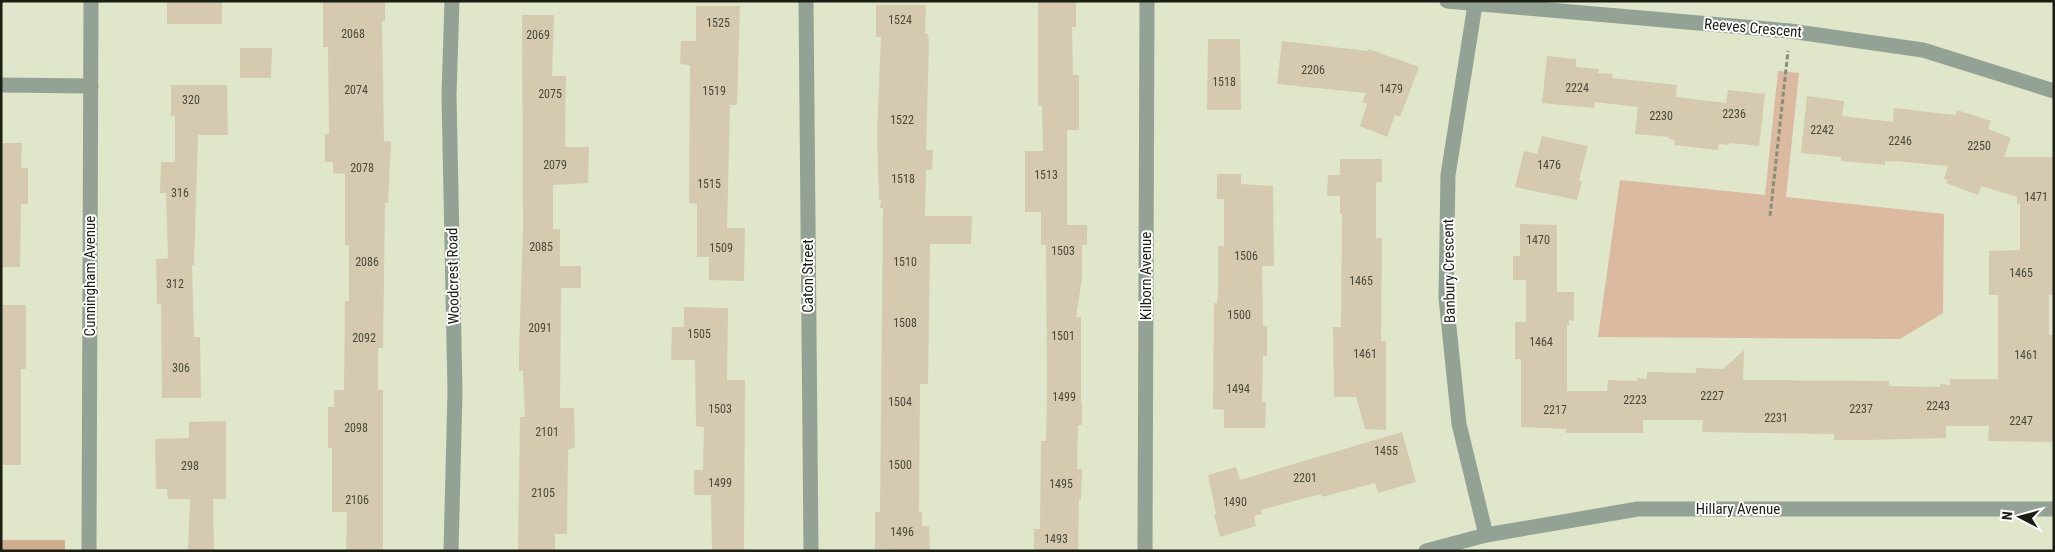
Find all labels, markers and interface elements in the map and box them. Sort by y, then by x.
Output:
house number: 1524 [888,13,912,27]
street label: Reeves Crescent [1703,15,1803,41]
house number: 1525 [706,16,730,30]
house number: 2068 [341,27,365,41]
house number: 2069 [526,28,550,42]
house number: 2206 [1301,63,1325,77]
house number: 1518 [1212,75,1236,89]
house number: 2224 [1565,81,1589,95]
house number: 1479 [1379,82,1403,96]
house number: 2074 [344,83,368,97]
house number: 1519 [702,84,726,98]
house number: 2075 [538,87,562,101]
house number: 320 [182,93,200,107]
house number: 2236 [1722,107,1746,121]
house number: 2230 [1649,109,1673,123]
house number: 1522 [890,113,914,127]
house number: 2242 [1810,123,1834,137]
house number: 2246 [1888,134,1912,148]
house number: 2250 [1967,139,1991,153]
house number: 2079 [543,158,567,172]
house number: 1476 [1537,158,1561,172]
house number: 2078 [350,161,374,175]
house number: 1513 [1034,168,1058,182]
house number: 1518 [891,172,915,186]
house number: 1515 [697,177,721,191]
house number: 316 [171,186,189,200]
house number: 1471 [2024,190,2048,204]
street label: Cunningham Avenue [81,216,99,336]
street label: Banbury Crescent [1439,219,1459,323]
street label: Woodcrest Road [443,227,463,325]
street label: Kilborn Avenue [1137,232,1155,320]
house number: 1470 [1526,233,1550,247]
street label: Caton Street [799,239,817,313]
house number: 2085 [529,240,553,254]
house number: 1509 [709,241,733,255]
house number: 1503 [1051,244,1075,258]
house number: 1506 [1234,249,1258,263]
house number: 2086 [355,255,379,269]
house number: 1510 [893,255,917,269]
house number: 1465 [2009,266,2033,280]
house number: 1465 [1349,274,1373,288]
house number: 312 [166,277,184,291]
house number: 1500 [1227,308,1251,322]
house number: 1508 [893,316,917,330]
house number: 2091 [528,321,552,335]
house number: 1505 [687,327,711,341]
house number: 1501 [1051,329,1075,343]
house number: 2092 [352,331,376,345]
house number: 1464 [1529,335,1553,349]
house number: 1461 [1353,347,1377,361]
house number: 1461 [2014,348,2038,362]
house number: 306 [172,361,190,375]
house number: 1494 [1226,382,1250,396]
house number: 2227 [1700,389,1724,403]
house number: 1499 [1052,390,1076,404]
house number: 2223 [1623,393,1647,407]
house number: 1504 [888,395,912,409]
house number: 2243 [1926,399,1950,413]
house number: 1503 [708,402,732,416]
house number: 2237 [1849,402,1873,416]
house number: 2217 [1543,403,1567,417]
house number: 2231 [1764,411,1788,425]
house number: 2247 [2009,414,2033,428]
house number: 2098 [344,421,368,435]
house number: 2101 [535,425,559,439]
house number: 1455 [1374,444,1398,458]
house number: 1500 [888,458,912,472]
house number: 298 [181,459,199,473]
house number: 2201 [1293,471,1317,485]
house number: 1499 [708,476,732,490]
house number: 1495 [1049,477,1073,491]
house number: 2105 [531,486,555,500]
north arrow [1995,492,2045,542]
house number: 2106 [345,493,369,507]
house number: 1490 [1223,495,1247,509]
street label: Hillary Avenue [1696,500,1780,518]
text: N [1999,511,2015,521]
house number: 1496 [890,525,914,539]
house number: 1493 [1044,532,1068,546]

